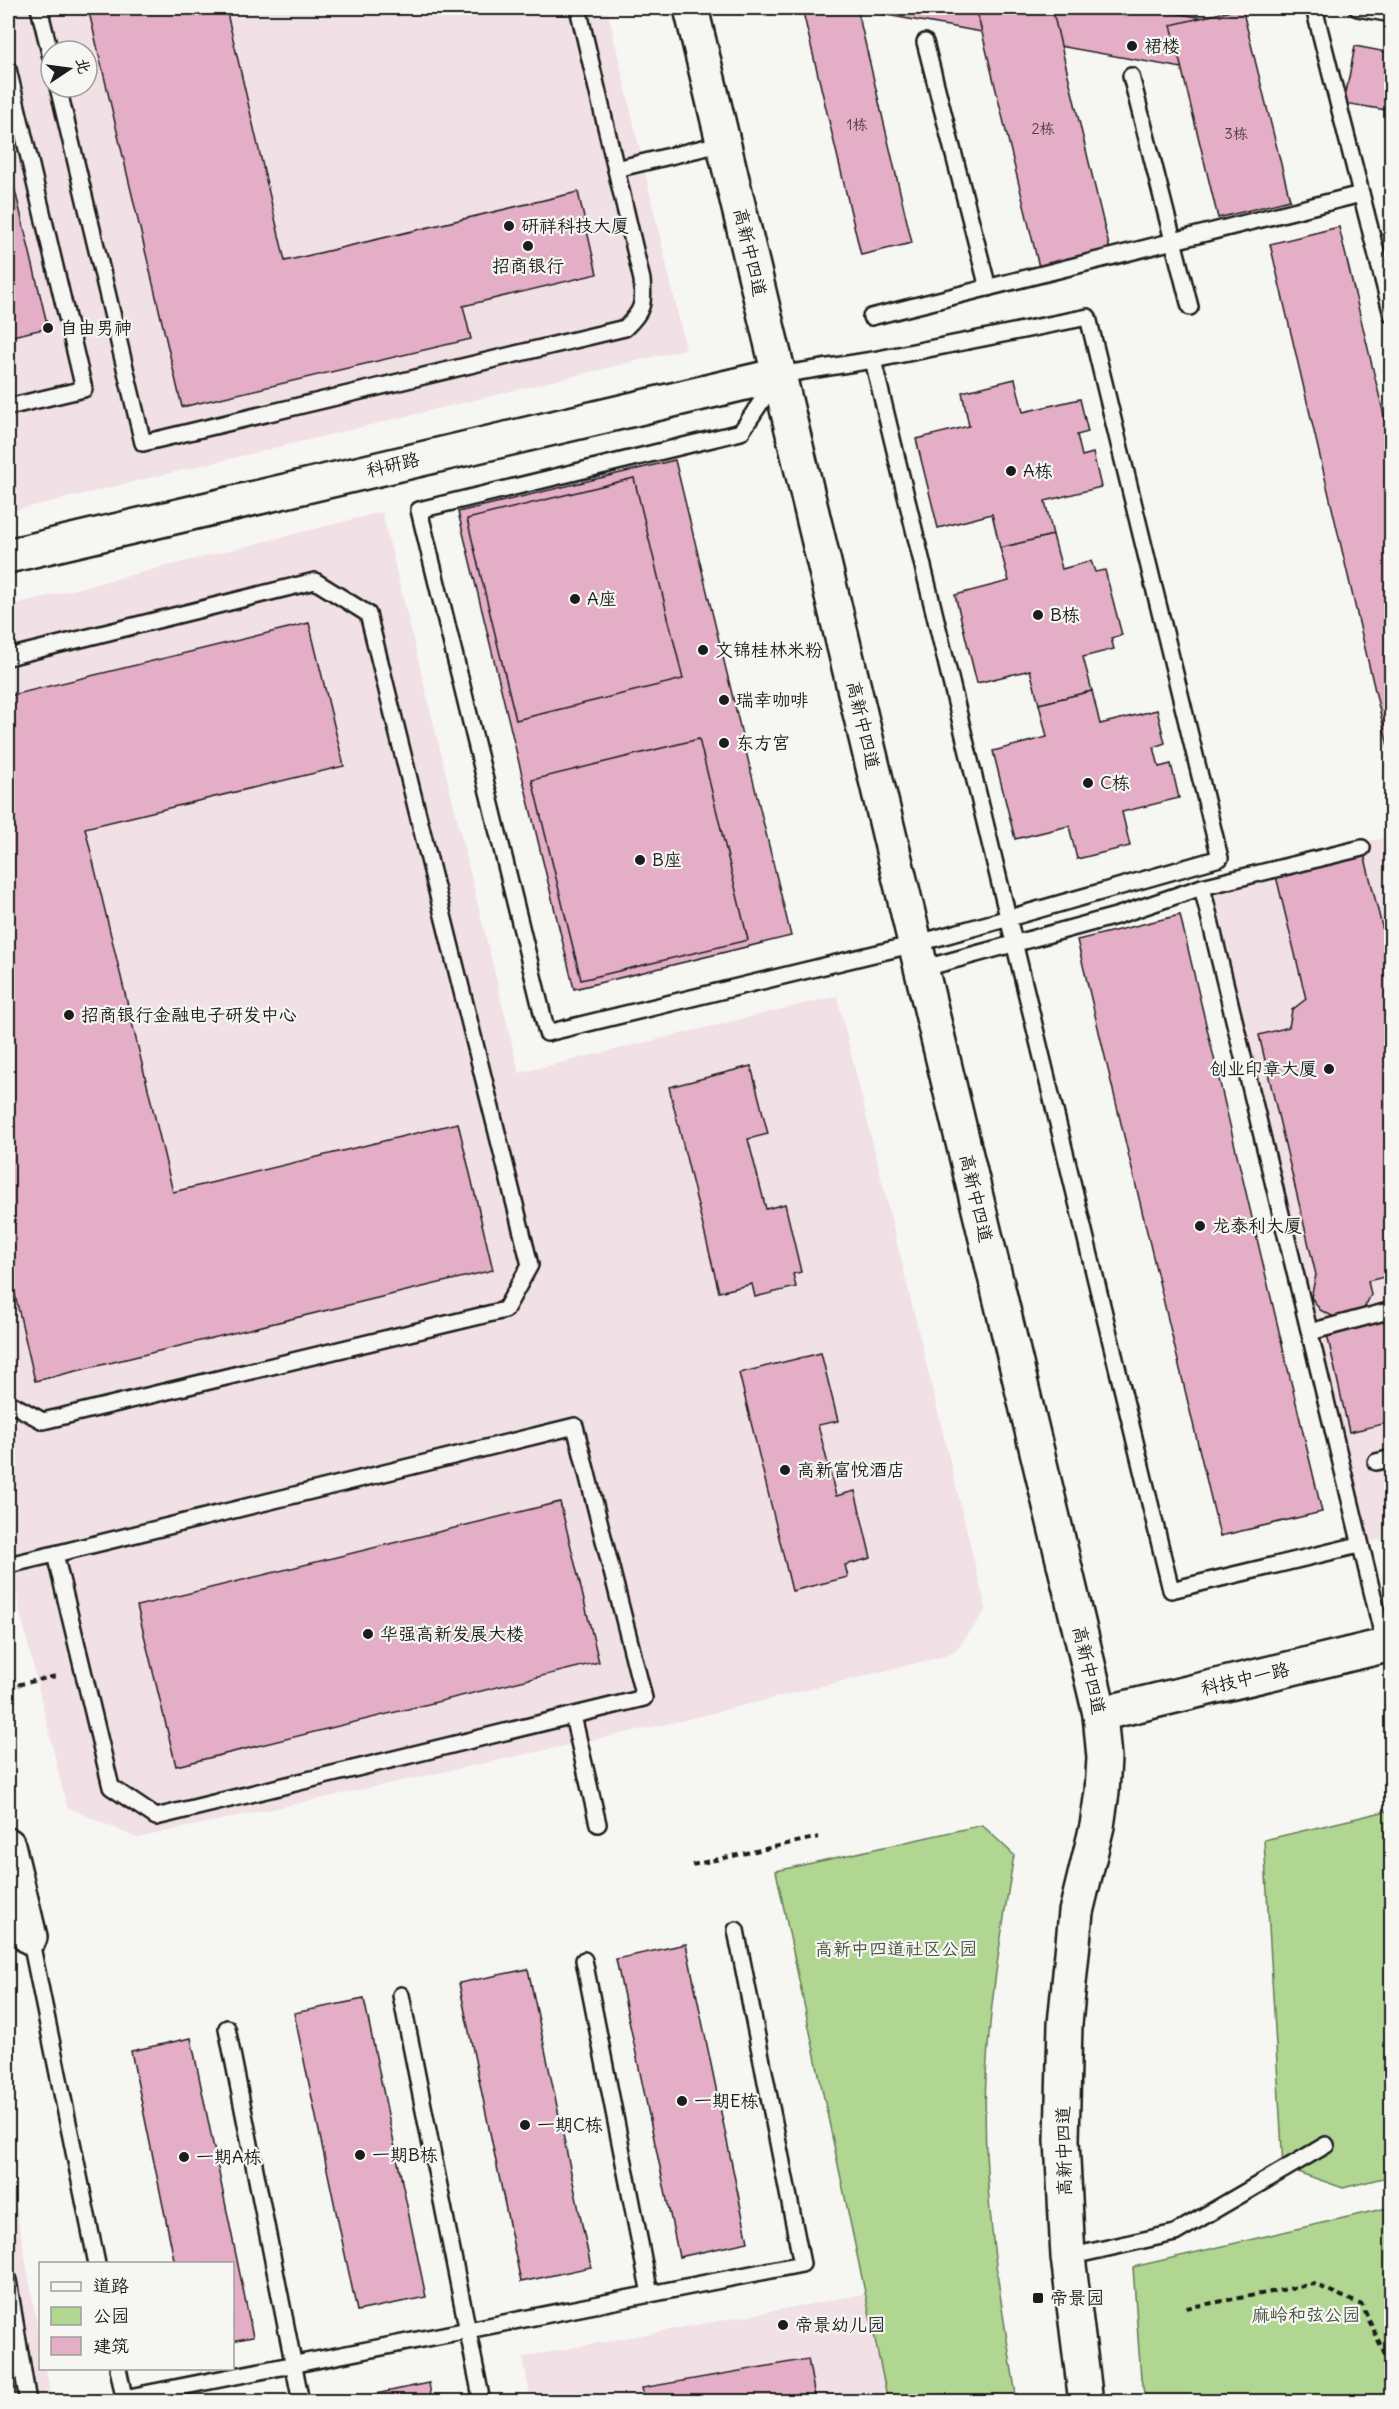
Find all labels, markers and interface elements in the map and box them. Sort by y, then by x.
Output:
place label: 裙楼 [1144,34,1180,57]
north arrow [39,39,99,99]
marker: 裙楼 [1125,39,1139,53]
text: 北 [72,56,95,76]
house number: 1栋 [847,115,867,134]
house number: 2栋 [1031,119,1055,138]
house number: 3栋 [1224,124,1248,143]
street label: 高新中四道 [729,205,772,298]
place label: 研祥科技大厦 [521,214,629,237]
marker: 研祥科技大厦 [502,219,516,233]
marker: 招商银行 [521,239,535,253]
place label: 招商银行 [492,254,564,277]
place label: 自由男神 [60,316,132,339]
marker: 自由男神 [41,321,55,335]
street label: 科研路 [364,447,422,482]
place label: A栋 [1023,459,1053,482]
marker: A栋 [1004,464,1018,478]
place label: A座 [587,587,617,610]
marker: A座 [568,592,582,606]
place label: B栋 [1050,603,1080,626]
marker: B栋 [1031,608,1045,622]
place label: 文锦桂林米粉 [715,638,823,661]
marker: 文锦桂林米粉 [696,643,710,657]
street label: 高新中四道 [842,678,885,771]
place label: 瑞幸咖啡 [736,688,808,711]
marker: 瑞幸咖啡 [717,693,731,707]
place label: 东方宫 [736,731,790,754]
marker: 东方宫 [717,736,731,750]
place label: C栋 [1100,771,1130,794]
marker: C栋 [1081,776,1095,790]
place label: B座 [652,848,682,871]
marker: B座 [633,853,647,867]
place label: 招商银行金融电子研发中心 [81,1003,297,1026]
marker: 招商银行金融电子研发中心 [62,1008,76,1022]
place label: 创业印章大厦 [1209,1057,1317,1080]
marker: 创业印章大厦 [1322,1062,1336,1076]
street label: 高新中四道 [955,1151,998,1244]
place label: 龙泰利大厦 [1212,1214,1302,1237]
marker: 龙泰利大厦 [1193,1219,1207,1233]
place label: 高新富悦酒店 [797,1458,905,1481]
marker: 高新富悦酒店 [778,1463,792,1477]
place label: 华强高新发展大楼 [380,1622,524,1645]
street label: 高新中四道 [1068,1623,1111,1716]
marker: 华强高新发展大楼 [361,1627,375,1641]
street label: 科技中一路 [1198,1657,1291,1700]
park label: 高新中四道社区公园 [815,1937,977,1960]
place label: 一期E栋 [694,2089,759,2112]
marker: 一期E栋 [675,2094,689,2108]
street label: 高新中四道 [1051,2106,1076,2196]
place label: 一期C栋 [537,2113,603,2136]
marker: 一期C栋 [518,2118,532,2132]
place label: 一期B栋 [372,2143,438,2166]
place label: 一期A栋 [196,2145,262,2168]
marker: 一期B栋 [353,2148,367,2162]
marker: 一期A栋 [177,2150,191,2164]
legend [39,2262,234,2370]
text: 道路 [93,2274,129,2297]
place label: 帝景园 [1050,2286,1104,2309]
marker: 帝景园 [1031,2291,1045,2305]
park label: 麻岭和弦公园 [1252,2303,1360,2326]
text: 公园 [93,2304,129,2327]
place label: 帝景幼儿园 [795,2313,885,2336]
marker: 帝景幼儿园 [776,2318,790,2332]
text: 建筑 [93,2334,129,2357]

